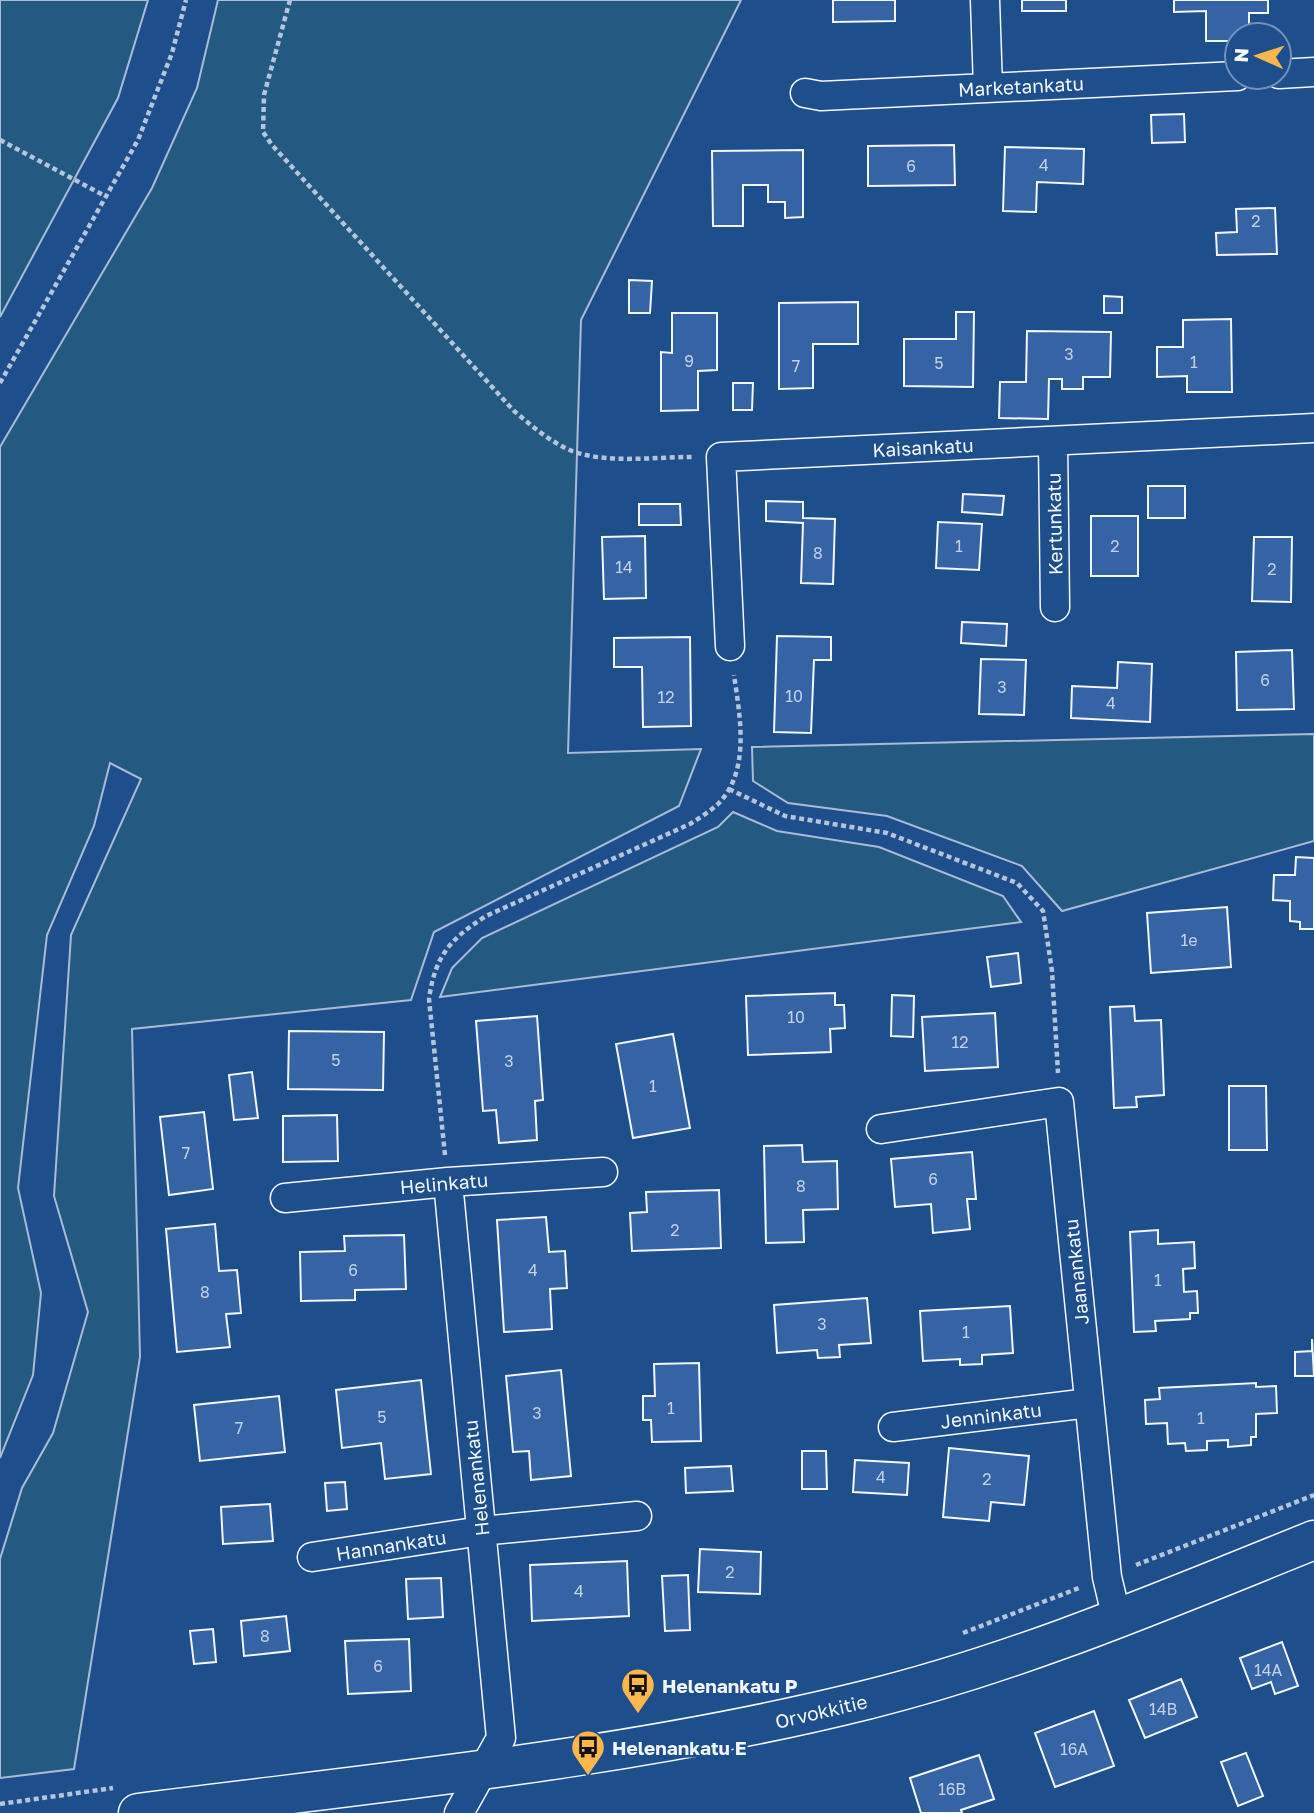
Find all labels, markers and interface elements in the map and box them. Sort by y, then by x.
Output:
north arrow [1223,21,1293,91]
text: N [1229,47,1252,63]
street label: Marketankatu [957,71,1085,101]
house number: 4 [1039,155,1049,175]
house number: 6 [906,156,916,176]
house number: 2 [1251,211,1261,231]
house number: 3 [1064,344,1074,364]
house number: 9 [684,351,694,371]
house number: 1 [1190,352,1198,372]
house number: 5 [934,353,944,373]
house number: 7 [792,356,800,376]
street label: Kaisankatu [872,433,974,461]
street label: Kertunkatu [1042,473,1066,575]
house number: 1 [955,536,963,556]
house number: 2 [1110,536,1120,556]
house number: 8 [813,543,823,563]
house number: 14 [615,557,633,577]
house number: 2 [1267,559,1277,579]
house number: 6 [1260,670,1270,690]
house number: 3 [997,677,1007,697]
house number: 10 [785,686,803,706]
house number: 12 [657,687,675,707]
house number: 4 [1106,693,1116,713]
house number: 1e [1180,930,1198,950]
house number: 10 [787,1007,805,1027]
house number: 12 [951,1032,969,1052]
house number: 5 [331,1050,341,1070]
house number: 3 [504,1051,514,1071]
house number: 1 [649,1076,657,1096]
house number: 7 [182,1143,190,1163]
street label: Helinkatu [399,1168,489,1198]
house number: 6 [928,1169,938,1189]
house number: 8 [796,1176,806,1196]
street label: Jaanankatu [1059,1218,1093,1326]
house number: 2 [670,1220,680,1240]
house number: 6 [348,1260,358,1280]
house number: 4 [528,1260,538,1280]
house number: 1 [1154,1270,1162,1290]
house number: 8 [200,1282,210,1302]
house number: 3 [817,1314,827,1334]
house number: 1 [962,1322,970,1342]
street label: Jenninkatu [939,1397,1043,1433]
house number: 1 [667,1398,675,1418]
house number: 3 [532,1403,542,1423]
house number: 5 [377,1407,387,1427]
house number: 1 [1197,1408,1205,1428]
house number: 7 [235,1418,243,1438]
street label: Helenankatu [458,1419,494,1537]
house number: 4 [876,1467,886,1487]
house number: 2 [982,1469,992,1489]
street label: Hannankatu [334,1525,448,1565]
house number: 2 [725,1562,735,1582]
house number: 4 [574,1581,584,1601]
house number: 8 [260,1626,270,1646]
house number: 6 [373,1656,383,1676]
house number: 14A [1254,1660,1282,1680]
bus stop icon: Helenankatu P [619,1666,657,1715]
place label: Helenankatu P [662,1674,798,1697]
street label: Orvokkitie [773,1689,869,1733]
house number: 14B [1149,1699,1177,1719]
bus stop icon: Helenankatu E [569,1728,607,1777]
place label: Helenankatu E [612,1736,747,1759]
house number: 16A [1060,1739,1088,1759]
house number: 16B [938,1779,966,1799]

